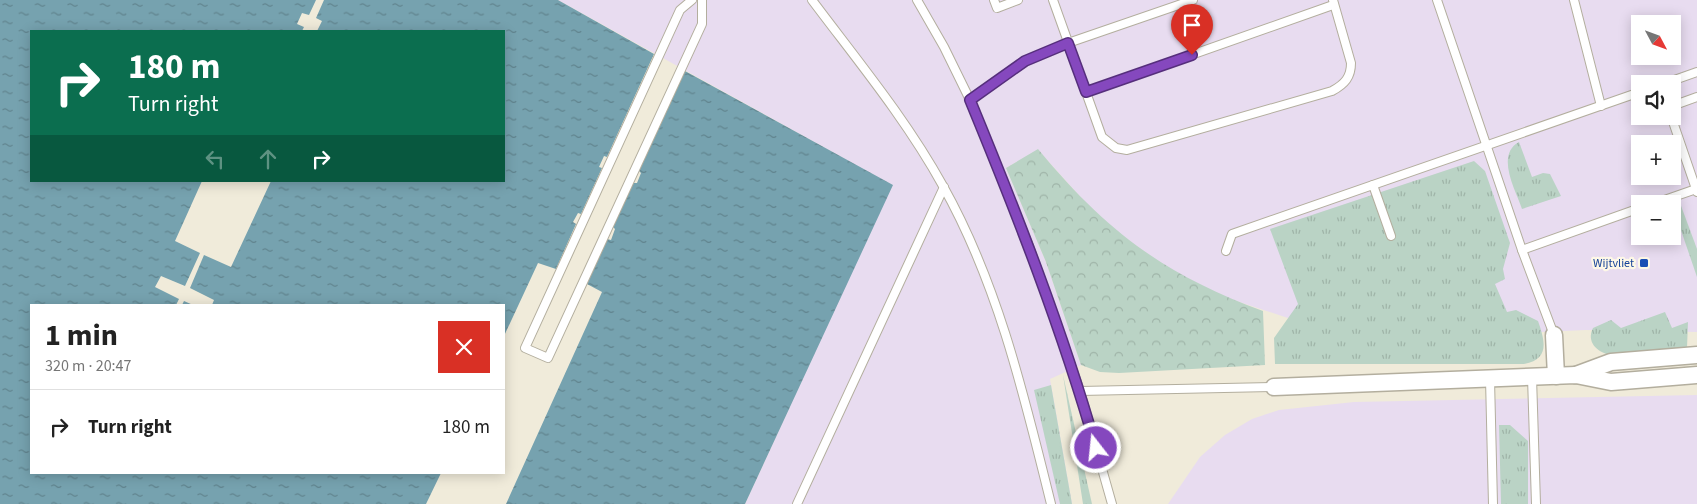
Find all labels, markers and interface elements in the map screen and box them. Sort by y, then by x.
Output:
pin [1171,4,1213,55]
icon: arrive [1178,11,1206,39]
north arrow [1631,15,1681,65]
map controls [1631,15,1681,245]
text: 180 m [128,42,220,92]
icon: right [45,50,110,115]
button: sound [1631,75,1681,125]
text: Turn right [128,88,218,120]
button: + [1631,135,1681,185]
icon: left [201,145,229,173]
icon: ahead [254,145,282,173]
icon: right [307,145,335,173]
button: − [1631,195,1681,245]
place label: Wijtvliet [1593,255,1634,272]
marker: Wijtvliet [1638,257,1650,269]
text: 1 min [45,314,118,357]
button: close [438,321,490,373]
text: 320 m · 20:47 [45,355,132,377]
icon: right [45,413,73,441]
text: Turn right [88,414,172,441]
text: 180 m [442,414,490,441]
position arrow [1069,421,1121,473]

